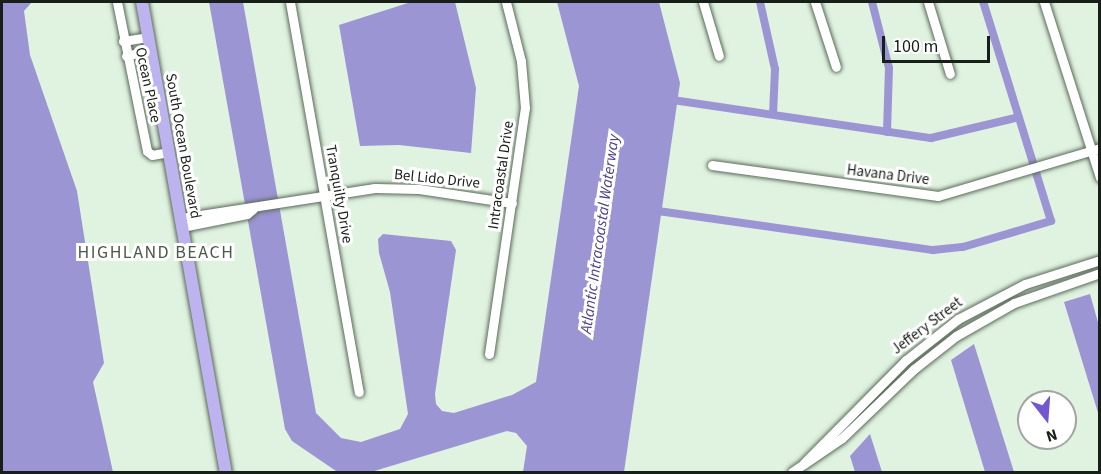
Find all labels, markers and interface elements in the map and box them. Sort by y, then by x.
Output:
scale bar [885,24,993,62]
text: 100 m [893,34,938,59]
street label: Ocean Place [131,46,165,124]
street label: South Ocean Boulevard [161,72,205,220]
street label: Intracoastal Drive [484,120,518,230]
water label: Atlantic Intracoastal Waterway [576,133,624,335]
street label: Tranquilty Drive [321,143,357,245]
street label: Havana Drive [846,161,930,189]
street label: Bel Lido Drive [393,166,481,192]
district label: HIGHLAND BEACH [78,242,234,264]
street label: Jeffery Street [888,294,966,358]
north arrow [1017,390,1077,450]
text: N [1043,423,1060,447]

